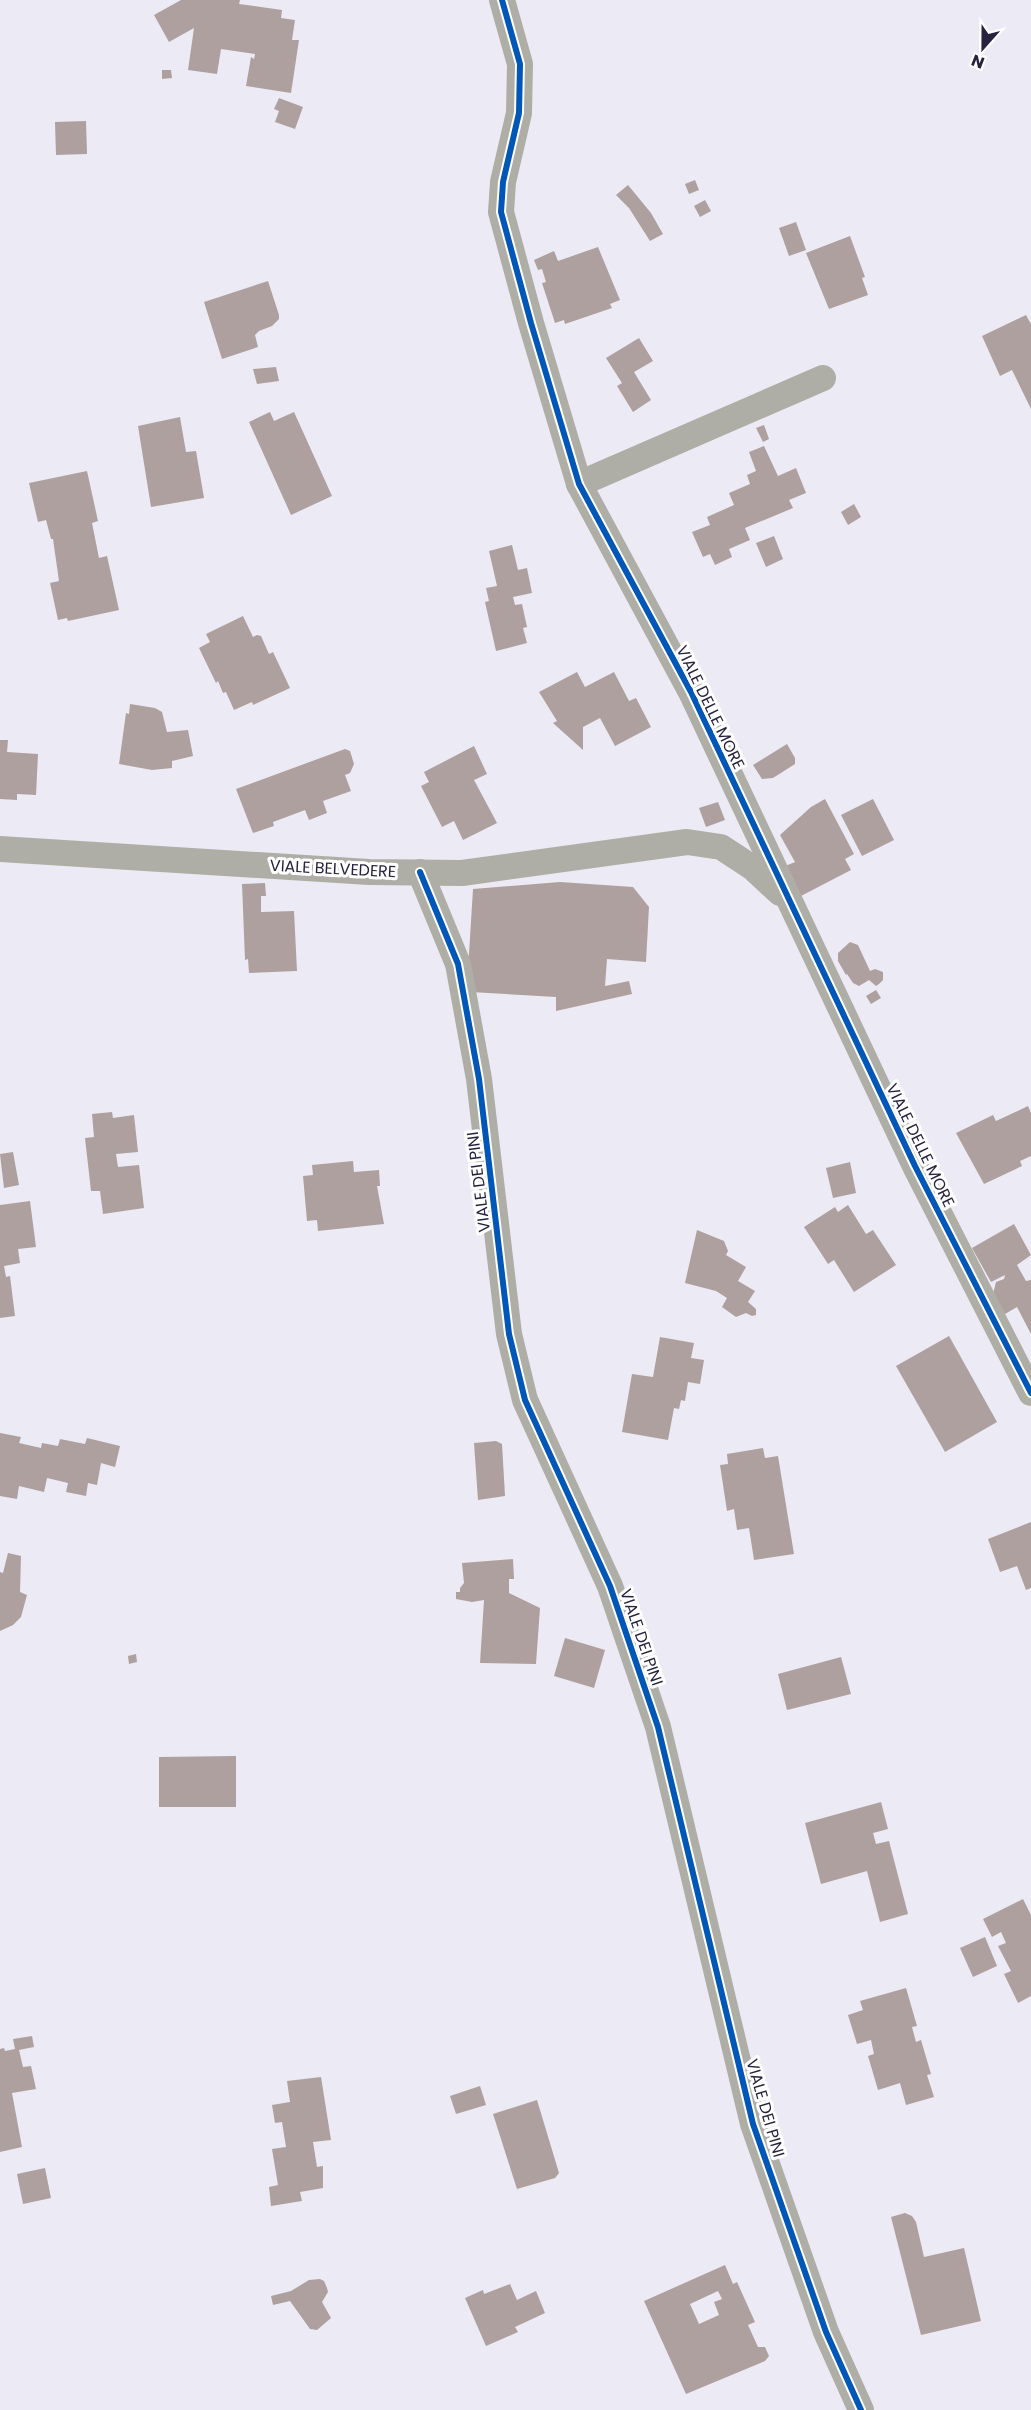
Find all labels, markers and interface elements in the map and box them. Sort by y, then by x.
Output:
north arrow [953,18,1013,78]
text: N [968,49,988,74]
street label: VIALE DELLE MORE [671,641,750,773]
street label: VIALE BELVEDERE [269,854,397,883]
street label: VIALE DELLE MORE [881,1079,960,1211]
street label: VIALE DEI PINI [461,1130,496,1233]
street label: VIALE DEI PINI [614,1586,669,1689]
street label: VIALE DEI PINI [741,2056,791,2160]

